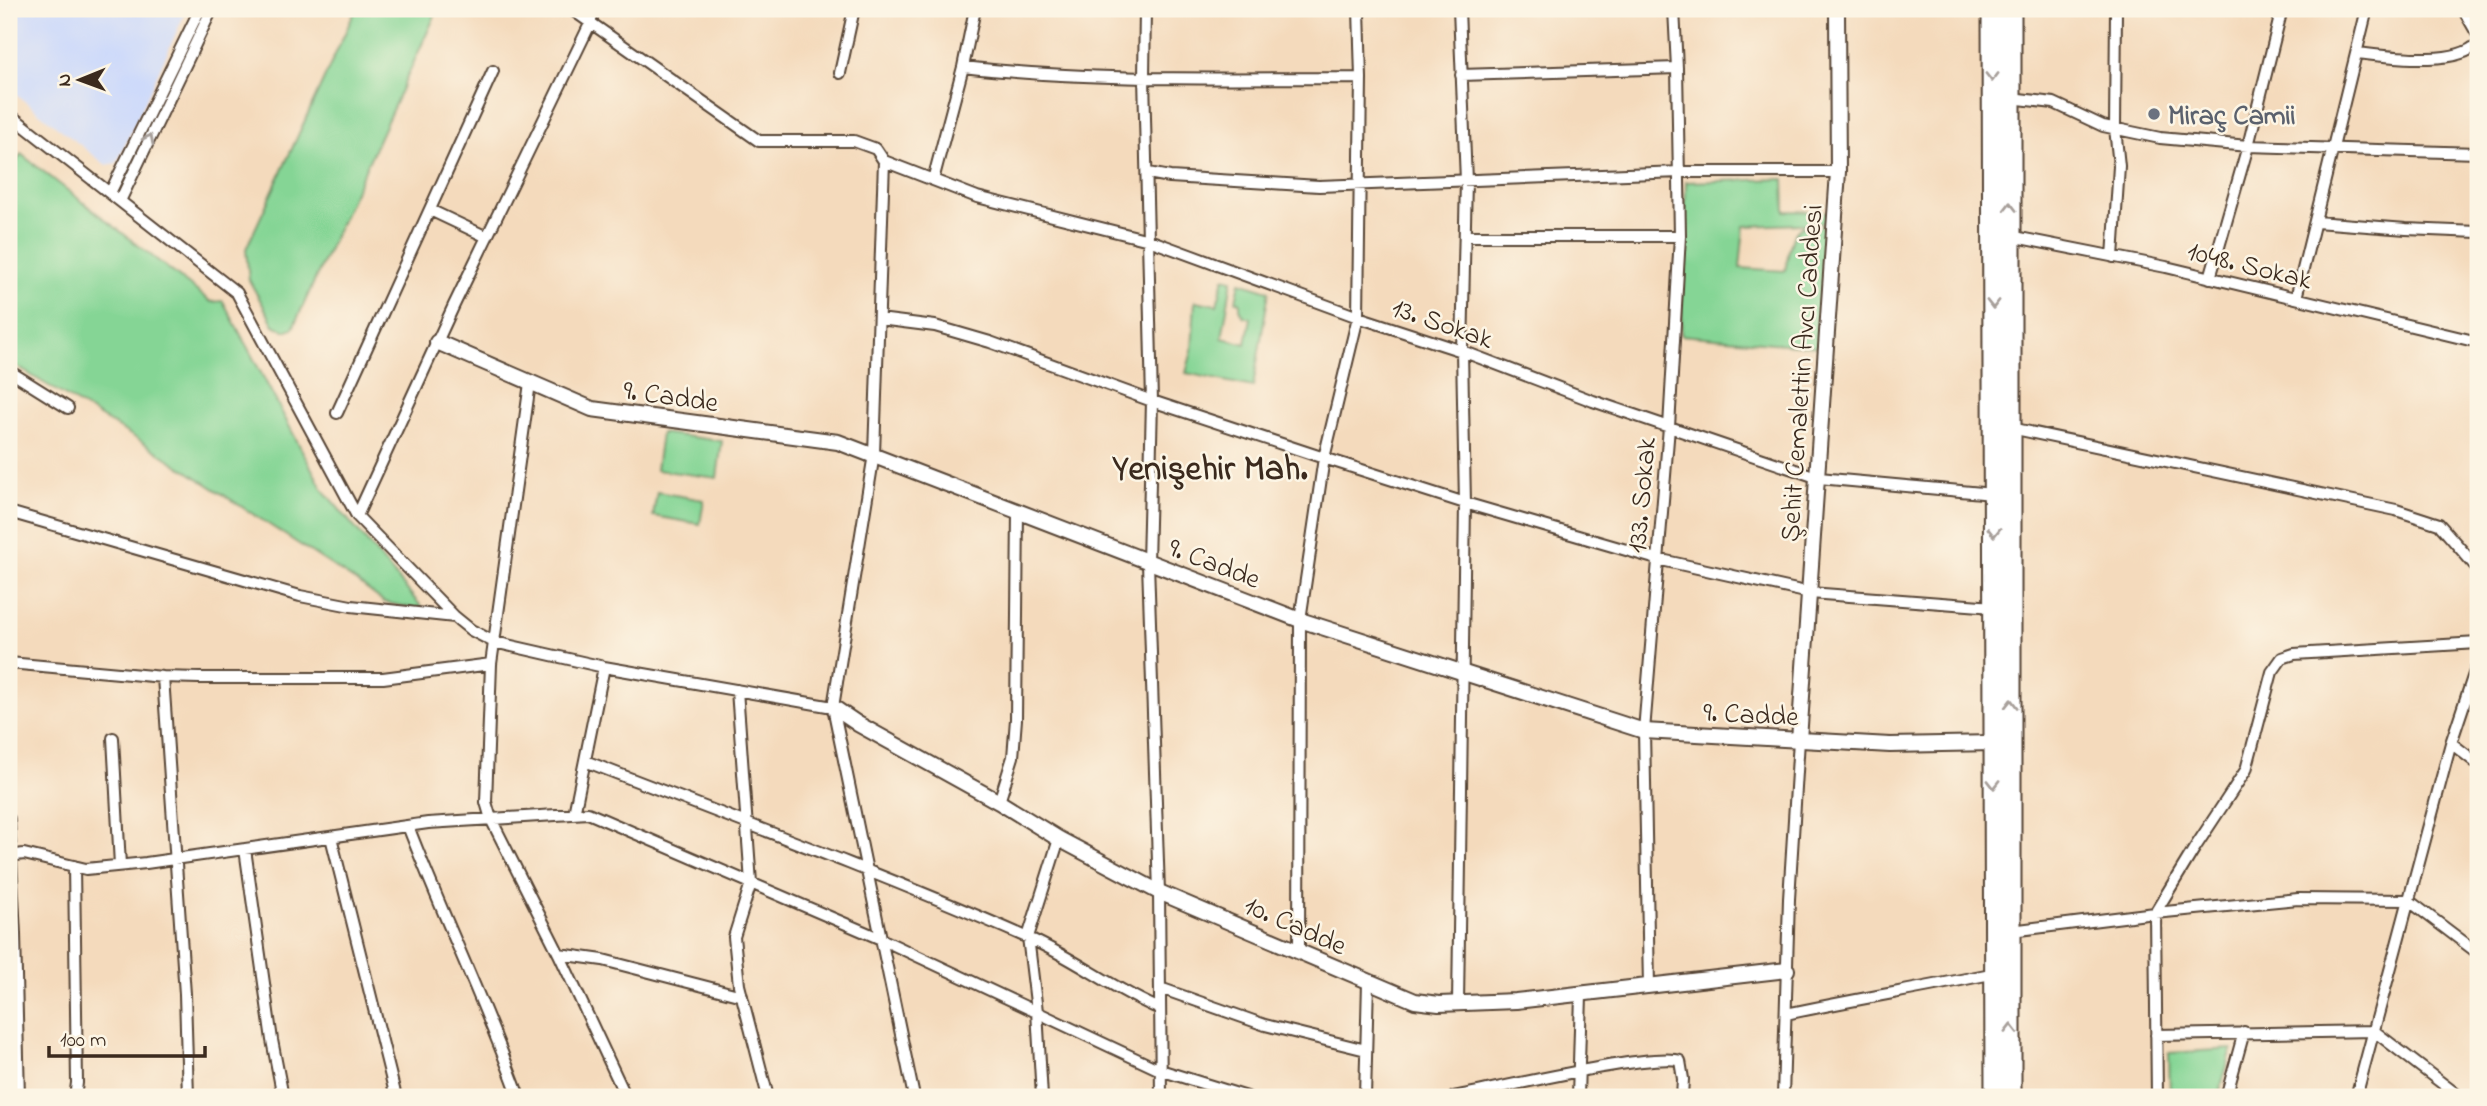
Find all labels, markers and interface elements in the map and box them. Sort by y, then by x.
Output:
north arrow [46,46,116,116]
one-way arrow [1984,72,2000,83]
text: N [52,73,79,87]
place label: Miraç Camii [2168,97,2296,138]
marker: Miraç Camii [2146,106,2162,122]
one-way arrow [141,134,155,146]
one-way arrow [2002,201,2018,211]
street label: Şehit Cemalettin Avcı Caddesi [1771,203,1836,543]
street label: 1048. Sokak [2183,232,2316,303]
street label: 13. Sokak [1386,289,1499,362]
one-way arrow [1985,300,2001,310]
street label: 9. Cadde [620,372,721,425]
street label: 133. Sokak [1618,435,1669,555]
district label: Yenişehir Mah. [1111,445,1308,496]
one-way arrow [1986,527,2002,538]
street label: 9. Cadde [1162,529,1266,602]
street label: 9. Cadde [1702,694,1800,739]
one-way arrow [2003,698,2019,708]
one-way arrow [1986,779,2002,790]
street label: 10. Cadde [1237,886,1353,968]
scale bar [49,1015,205,1059]
one-way arrow [2003,1023,2019,1034]
text: 100 m [60,1026,106,1056]

